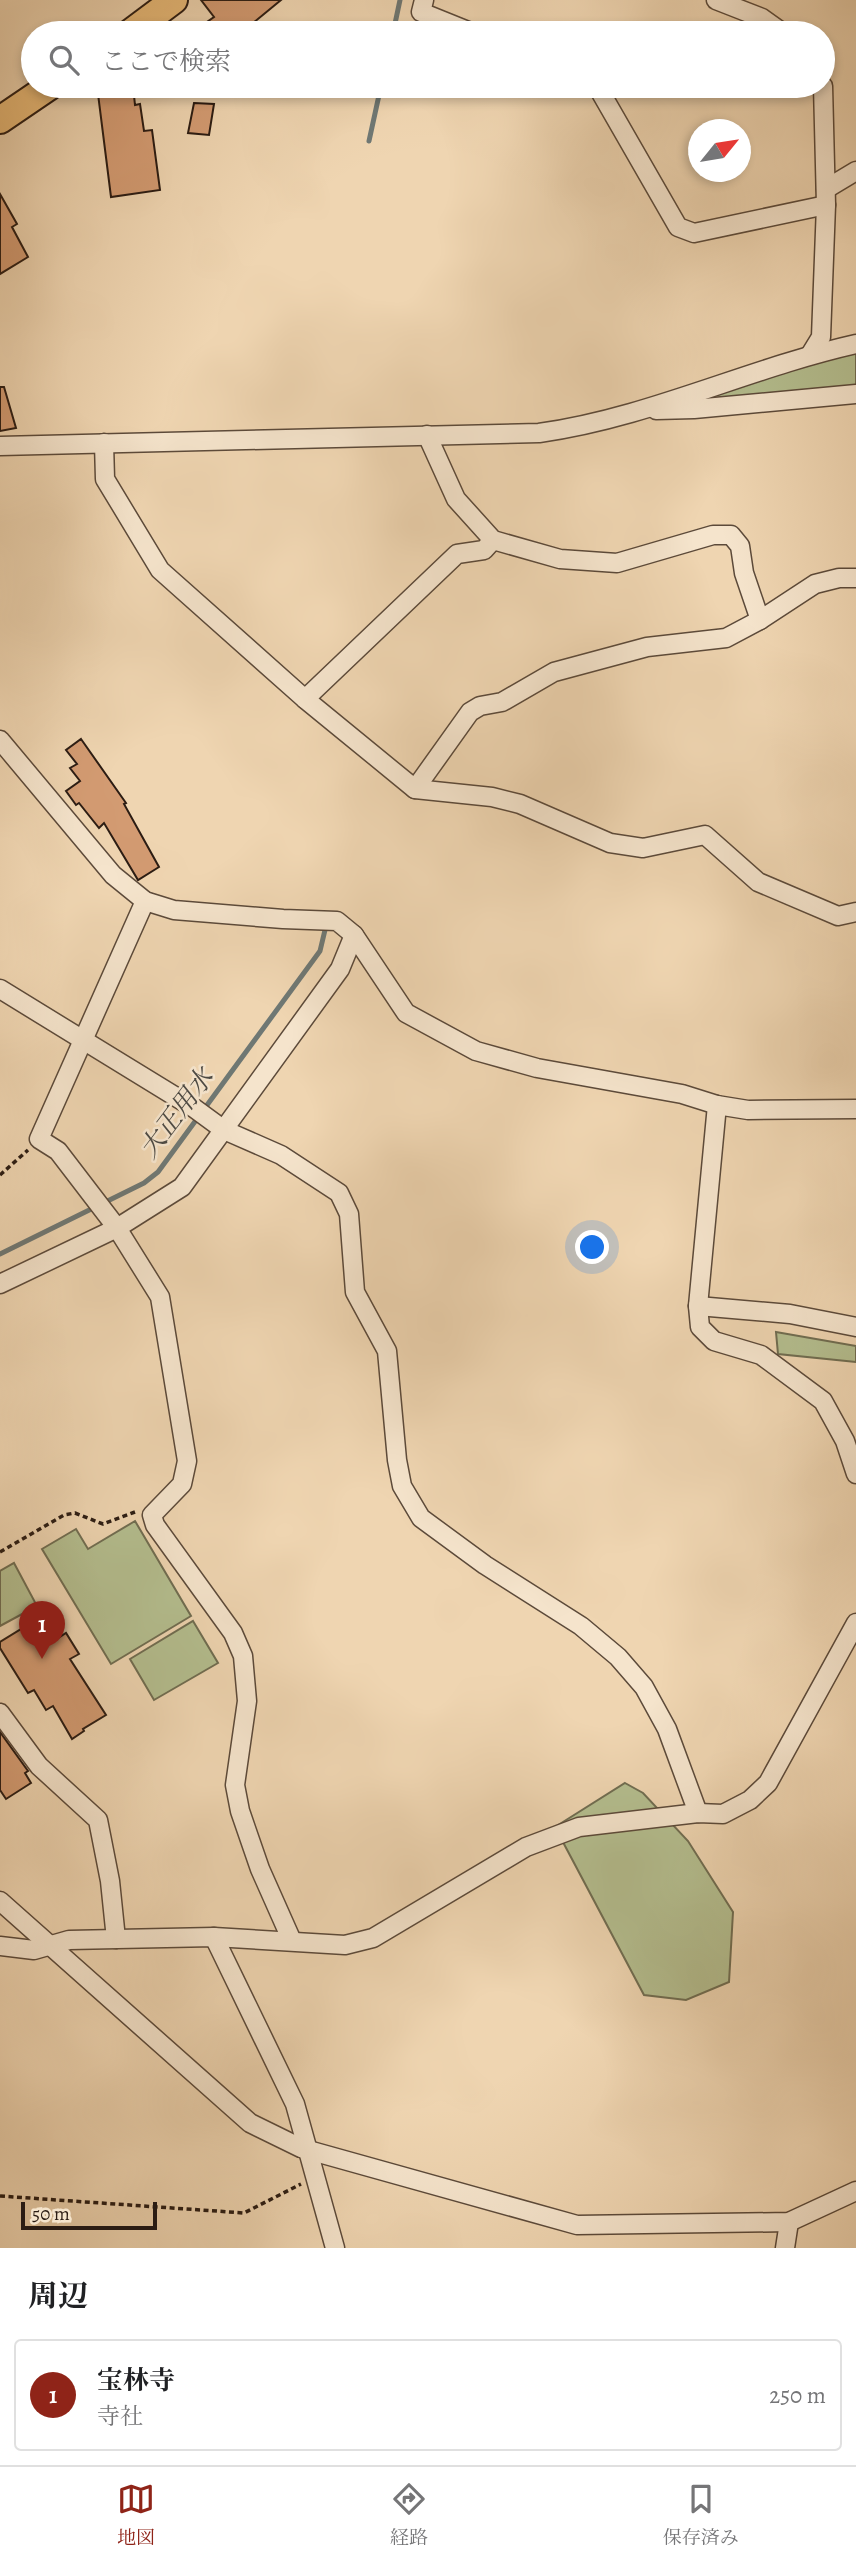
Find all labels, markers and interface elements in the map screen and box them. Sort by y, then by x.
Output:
search box [21,21,835,98]
icon: search [45,41,83,79]
text: ここで検索 [101,44,231,79]
north arrow [688,119,751,182]
water label: 大正用水 [131,1059,223,1165]
your location [575,1230,609,1264]
pin: 1 [19,1601,65,1659]
scale bar [21,2199,158,2231]
text: 50 m [32,2201,70,2227]
text: 周辺 [28,2276,88,2316]
text: 宝林寺 [97,2363,175,2398]
text: 1 [49,2380,57,2411]
text: 250 m [769,2380,826,2411]
text: 寺社 [97,2401,143,2432]
tab: 地図 [117,2480,155,2551]
tab: 経路 [390,2480,428,2551]
tab: 保存済み [663,2480,739,2551]

